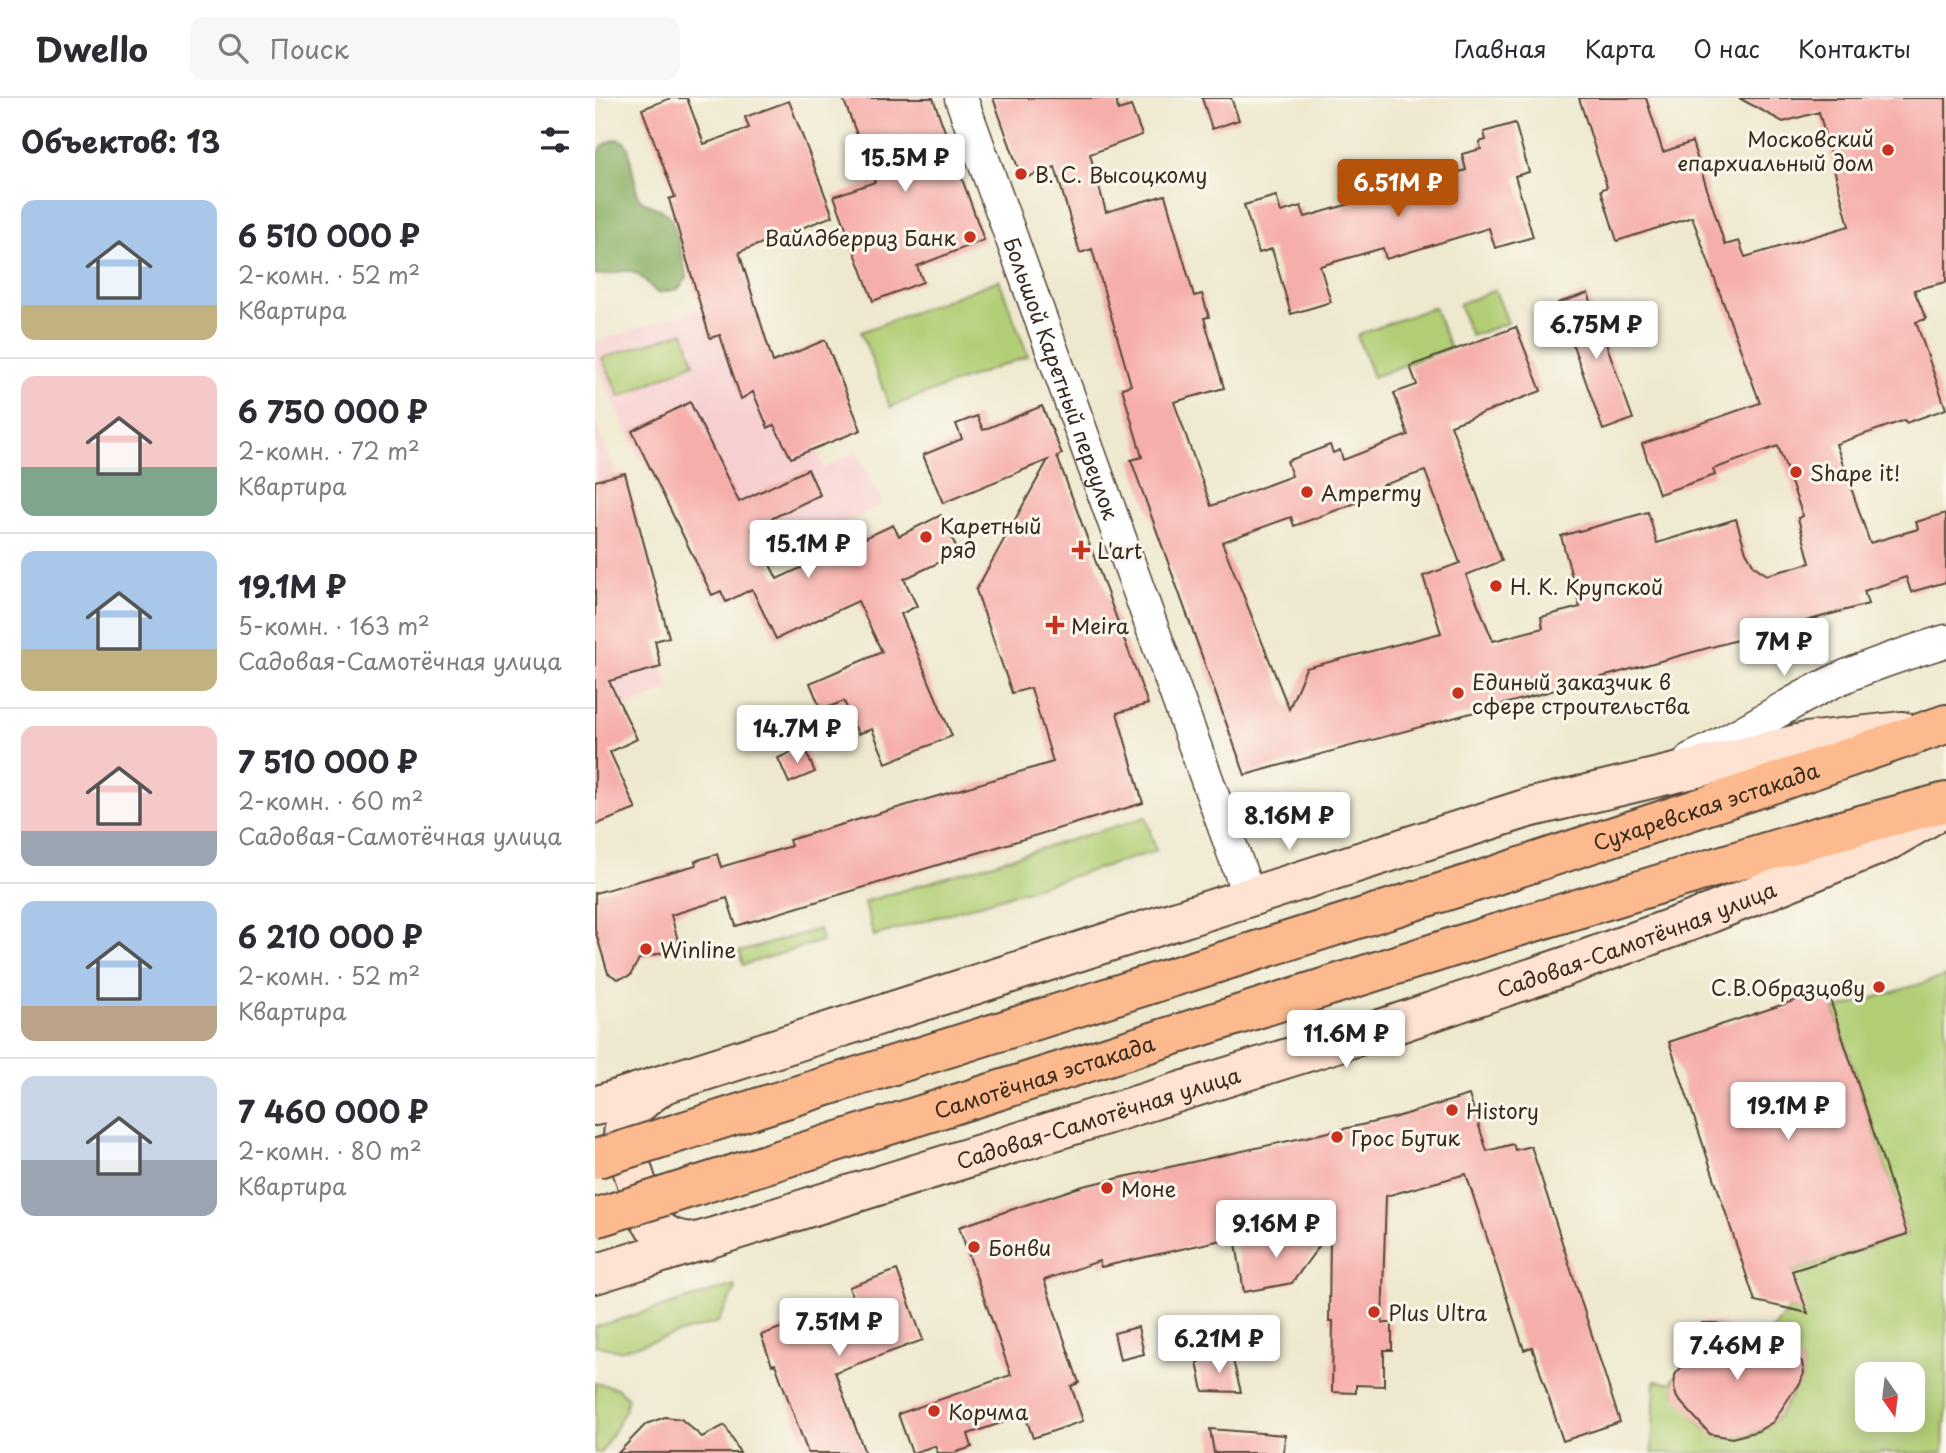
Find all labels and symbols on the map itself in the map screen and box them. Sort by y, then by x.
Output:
place label: Московский епархиальный дом [1677,122,1874,178]
pin: 15.5M ₽ [840,134,970,194]
marker: Московский епархиальный дом [1880,142,1896,158]
place label: В. С. Высоцкому [1035,158,1207,190]
pin: 6.51M ₽ [1333,159,1463,219]
marker: В. С. Высоцкому [1013,166,1029,182]
place label: Вайлдберриз Банк [764,221,957,253]
marker: Вайлдберриз Банк [962,229,978,245]
street label: Большой Каретный переулок [996,233,1128,524]
pin: 6.75M ₽ [1531,302,1661,361]
place label: Shape it! [1810,456,1900,488]
marker: Shape it! [1788,464,1804,480]
place label: Ampermy [1321,476,1422,508]
marker: Ampermy [1299,484,1315,500]
place label: Каретный ряд [940,509,1042,565]
pin: 15.1M ₽ [743,520,873,580]
marker: Каретный ряд [918,529,934,545]
place label: L'art [1097,534,1142,566]
marker: L'art [1071,540,1091,560]
place label: Н. К. Крупской [1510,570,1663,602]
marker: Н. К. Крупской [1488,578,1504,594]
place label: Meira [1071,609,1130,641]
marker: Meira [1045,615,1065,635]
pin: 7M ₽ [1743,618,1825,678]
place label: Единый заказчик в сфере строительства [1472,665,1691,721]
marker: Единый заказчик в сфере строительства [1450,685,1466,701]
pin: 14.7M ₽ [732,706,862,765]
street label: Сухаревская эстакада [1588,753,1824,858]
pin: 8.16M ₽ [1224,792,1354,852]
street label: Садовая-Самотёчная улица [1492,872,1781,1005]
place label: Winline [660,933,736,965]
marker: Winline [638,941,654,957]
place label: С.В.Образцову [1711,971,1865,1003]
marker: С.В.Образцову [1871,979,1887,995]
pin: 11.6M ₽ [1281,1010,1411,1070]
street label: Самотёчная эстакада [930,1026,1159,1126]
street label: Садовая-Самотёчная улица [952,1058,1245,1176]
pin: 19.1M ₽ [1723,1082,1853,1142]
place label: History [1466,1094,1539,1126]
marker: History [1444,1102,1460,1118]
place label: Грос Бутик [1351,1121,1461,1153]
marker: Грос Бутик [1329,1129,1345,1145]
place label: Моне [1121,1172,1176,1204]
marker: Моне [1099,1180,1115,1196]
pin: 9.16M ₽ [1211,1200,1341,1260]
place label: Бонви [988,1231,1051,1263]
marker: Бонви [966,1239,982,1255]
place label: Plus Ultra [1388,1296,1487,1328]
pin: 7.51M ₽ [774,1298,904,1358]
marker: Plus Ultra [1366,1304,1382,1320]
pin: 6.21M ₽ [1154,1316,1284,1375]
pin: 7.46M ₽ [1672,1322,1802,1382]
north arrow [1855,1362,1925,1432]
place label: Корчма [948,1395,1029,1427]
marker: Корчма [926,1403,942,1419]

